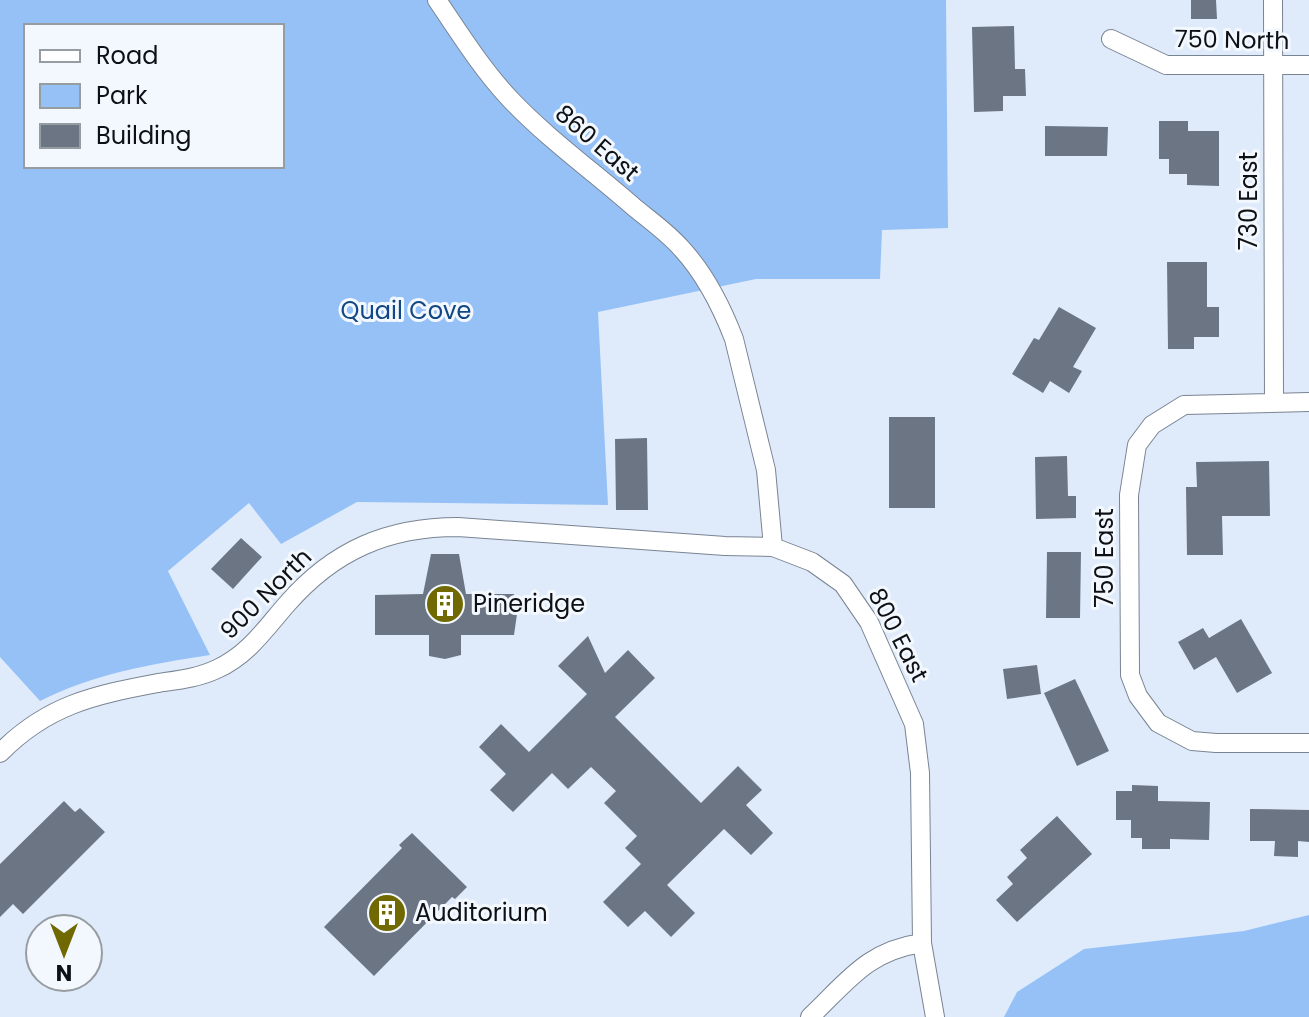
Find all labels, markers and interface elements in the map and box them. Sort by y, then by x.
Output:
street label: 750 North [1174,22,1290,57]
legend [24,24,284,168]
text: Road [96,39,158,72]
text: Park [96,79,148,112]
street label: 860 East [548,97,647,188]
text: Building [96,119,192,152]
street label: 730 East [1232,152,1265,250]
park label: Quail Cove [341,294,471,327]
street label: 750 East [1088,508,1121,608]
street label: 900 North [213,541,319,647]
street label: 800 East [861,582,936,687]
building icon: Pineridge [424,583,466,625]
place label: Pineridge [473,587,585,620]
building icon: Auditorium [366,892,408,934]
place label: Auditorium [415,896,548,929]
north arrow [24,913,104,993]
text: N [56,957,72,988]

